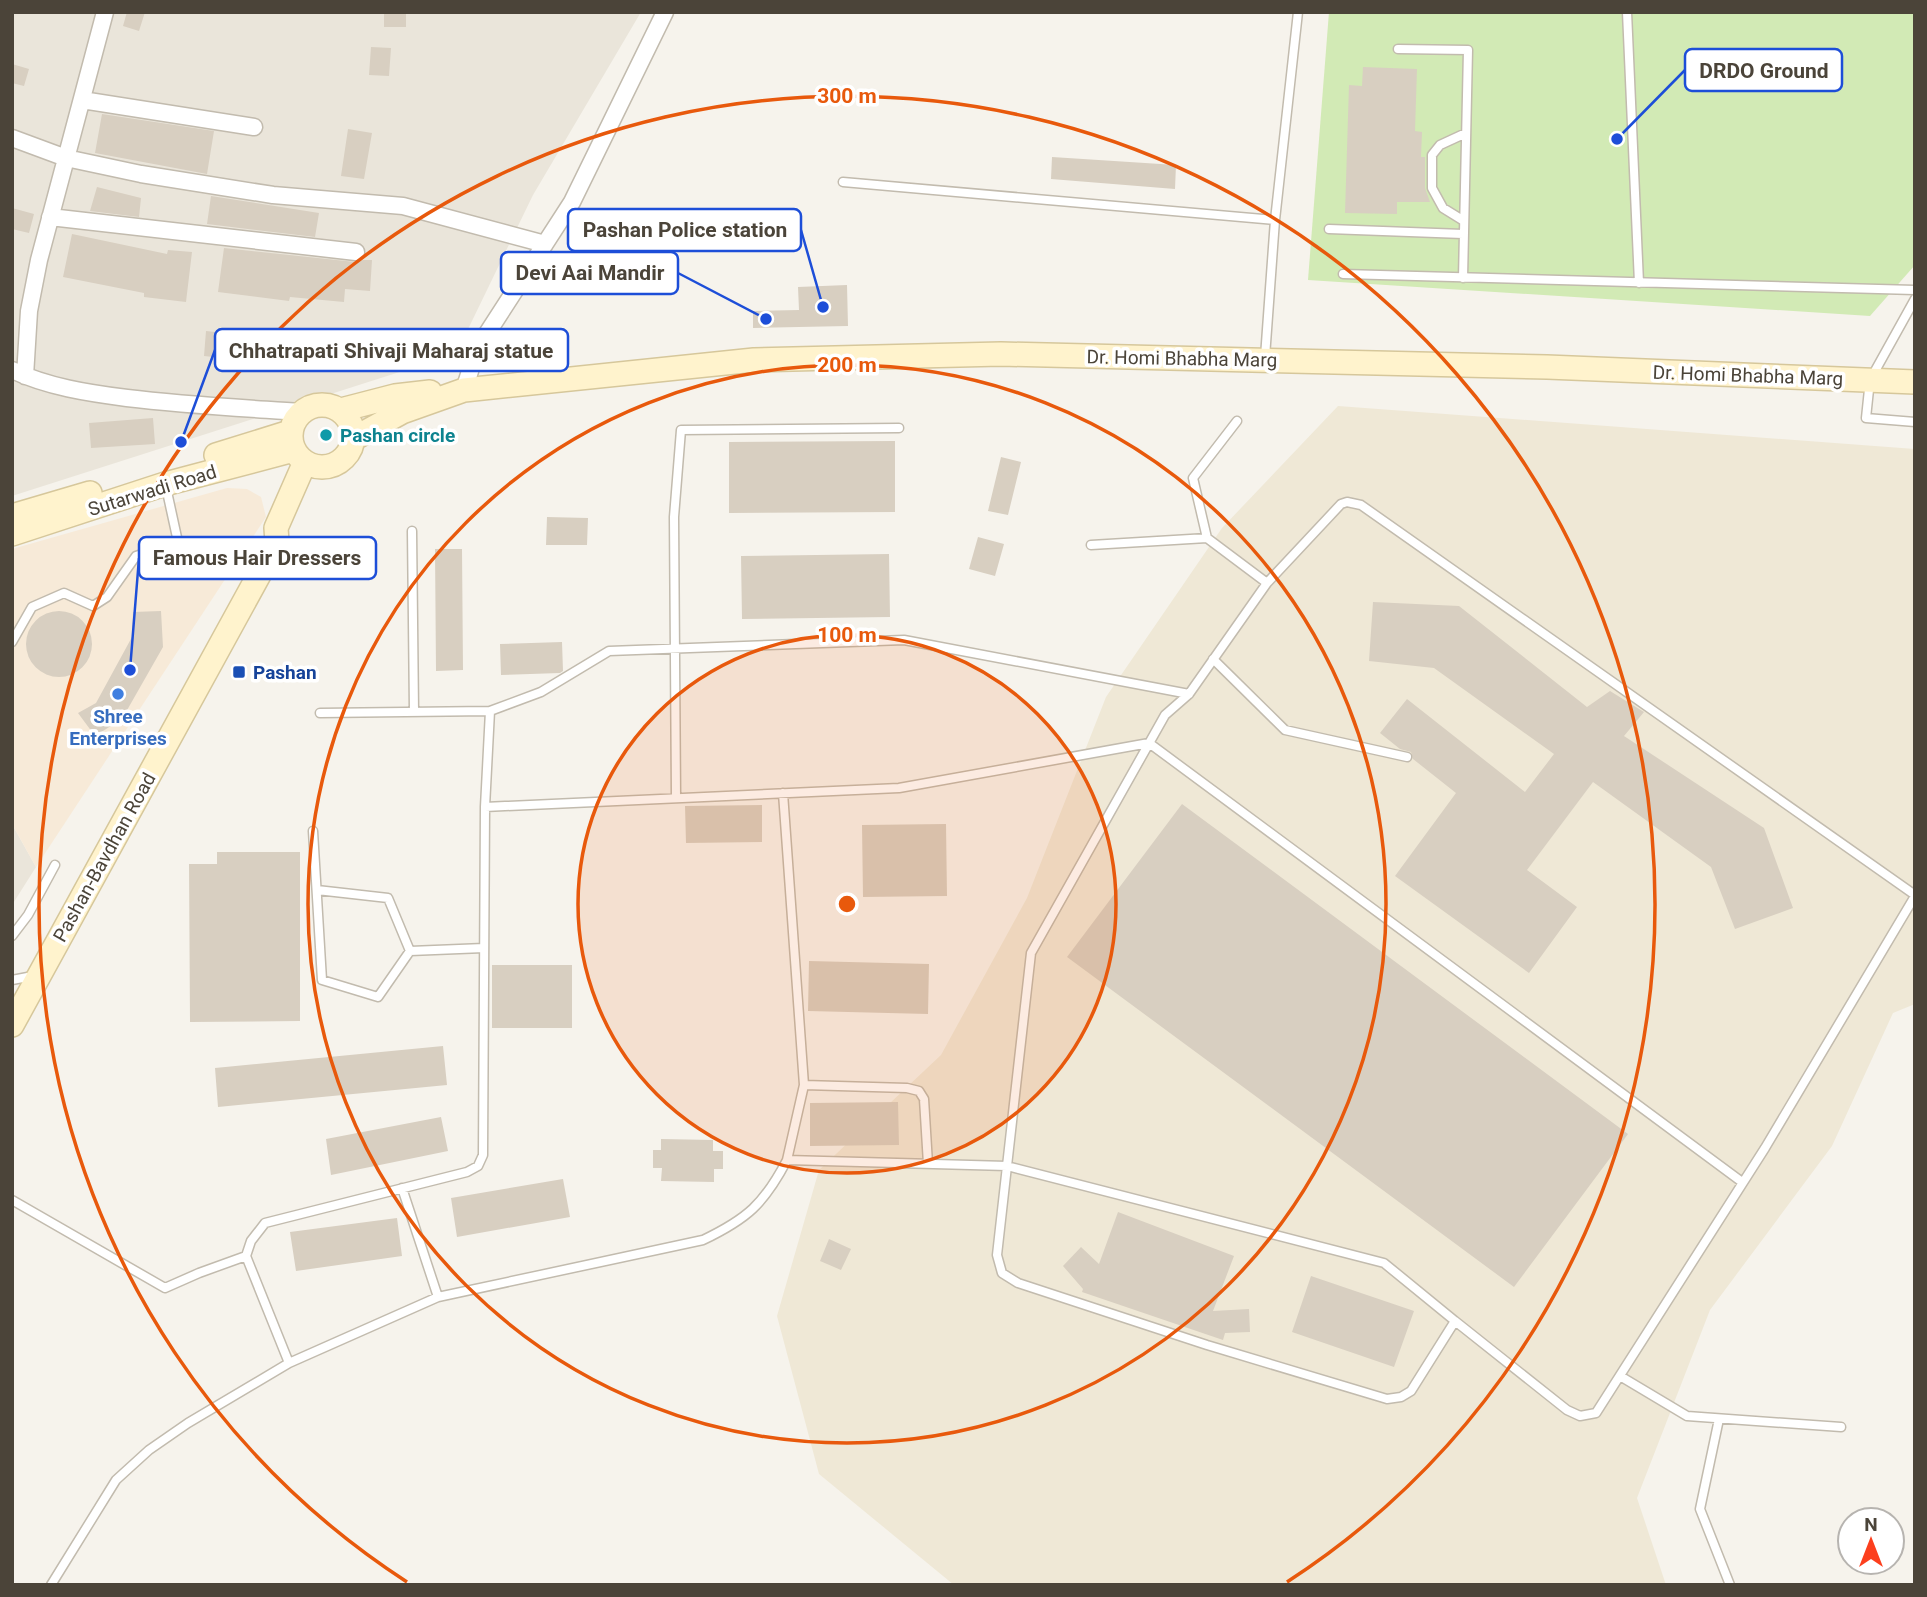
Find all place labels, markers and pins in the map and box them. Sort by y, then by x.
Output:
callout: DRDO Ground [1685,49,1842,91]
callout: Pashan Police station [568,209,801,251]
callout: Devi Aai Mandir [501,252,678,294]
callout: Chhatrapati Shivaji Maharaj statue [215,329,568,371]
place label: Pashan circle [340,424,455,447]
marker: Pashan circle [318,427,334,443]
callout: Famous Hair Dressers [139,537,376,579]
place label: Pashan [253,661,317,684]
marker: Pashan [231,664,247,680]
marker: Shree Enterprises [110,686,126,702]
place label: Shree Enterprises [69,705,167,750]
centre of rings [835,892,859,916]

